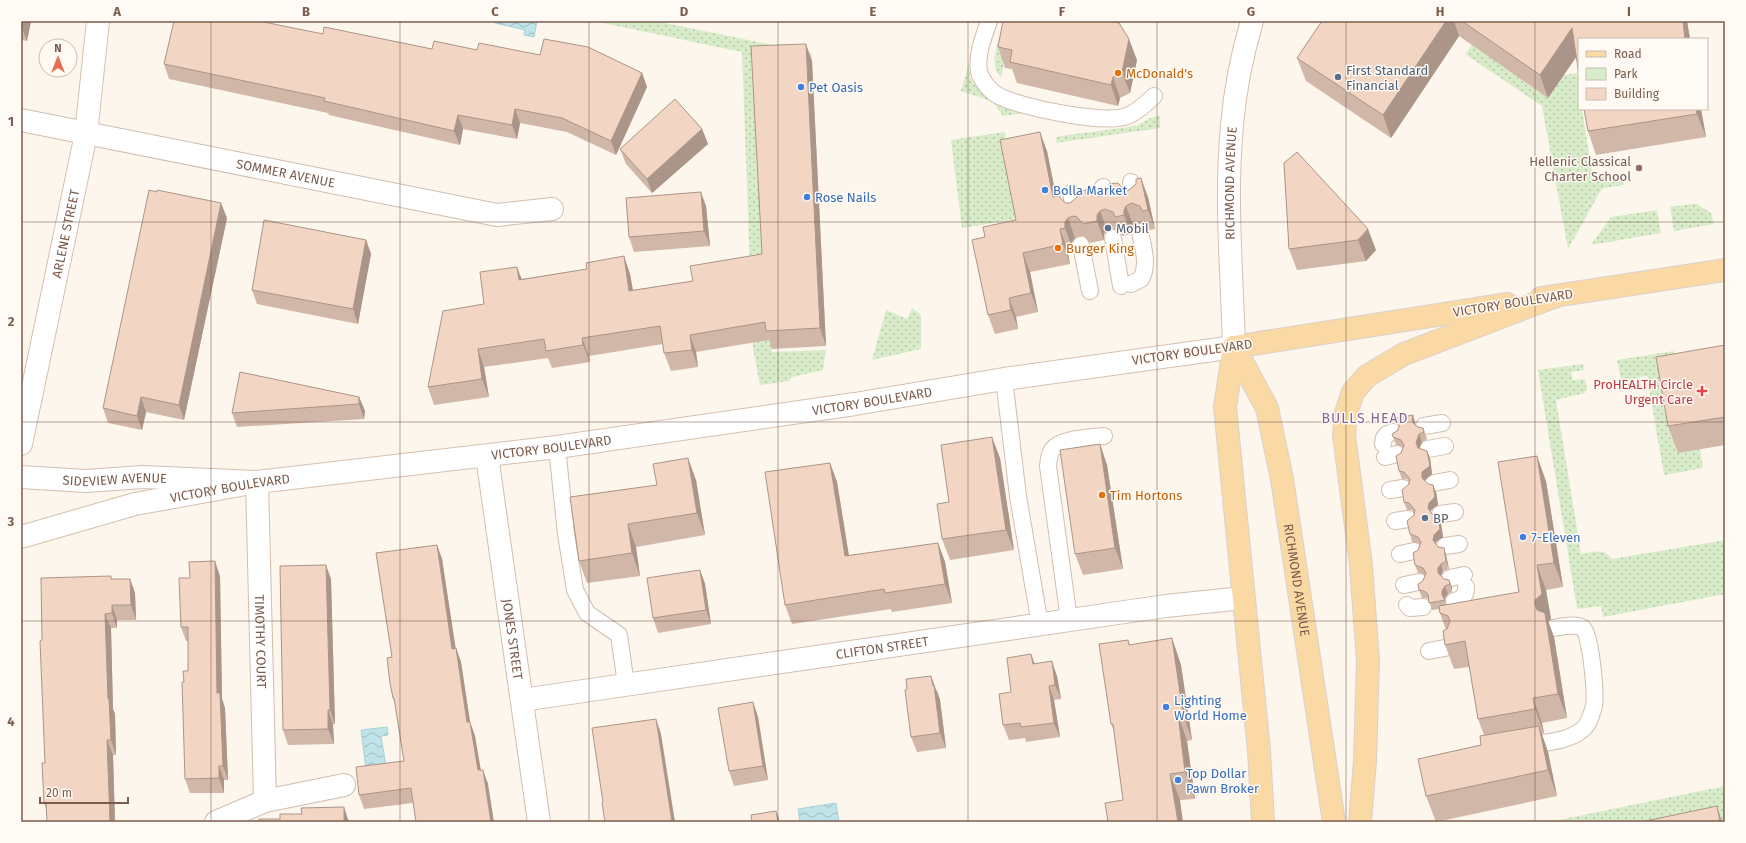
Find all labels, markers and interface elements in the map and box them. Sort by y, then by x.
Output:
text: A [112,4,121,19]
text: B [302,4,310,19]
text: C [491,4,499,19]
text: D [680,4,689,19]
text: E [870,4,877,19]
text: F [1059,4,1066,19]
text: G [1247,4,1255,19]
text: H [1436,4,1444,19]
text: I [1627,4,1631,19]
north arrow [38,38,78,78]
legend [1578,38,1708,110]
text: N [54,42,62,55]
text: Road [1614,47,1642,61]
place label: First Standard Financial [1346,63,1428,93]
place label: McDonald's [1126,66,1193,81]
text: Park [1614,67,1638,81]
marker: McDonald's [1113,68,1123,78]
marker: First Standard Financial [1333,72,1343,82]
place label: Pet Oasis [809,80,863,95]
marker: Pet Oasis [796,82,806,92]
text: Building [1614,87,1660,101]
text: 1 [8,114,14,129]
street label: RICHMOND AVENUE [1221,126,1239,240]
place label: Hellenic Classical Charter School [1529,154,1631,184]
street label: SOMMER AVENUE [235,156,337,190]
marker: Hellenic Classical Charter School [1634,163,1644,173]
place label: Bolla Market [1053,183,1127,198]
marker: Bolla Market [1040,185,1050,195]
street label: ARLENE STREET [49,188,82,279]
place label: Rose Nails [815,190,876,205]
marker: Rose Nails [802,192,812,202]
place label: Mobil [1116,221,1149,236]
marker: Mobil [1103,223,1113,233]
place label: Burger King [1066,241,1134,256]
marker: Burger King [1053,243,1063,253]
street label: VICTORY BOULEVARD [1452,286,1574,320]
text: 2 [8,314,15,329]
street label: VICTORY BOULEVARD [1131,336,1253,368]
place label: ProHEALTH Circle Urgent Care [1593,377,1693,407]
street label: VICTORY BOULEVARD [811,384,933,418]
marker: ProHEALTH Circle Urgent Care [1696,385,1708,397]
district label: BULLS HEAD [1322,410,1408,427]
street label: VICTORY BOULEVARD [490,432,613,462]
street label: SIDEVIEW AVENUE [62,469,167,489]
street label: VICTORY BOULEVARD [169,471,291,505]
place label: Tim Hortons [1110,488,1182,503]
marker: Tim Hortons [1097,490,1107,500]
place label: BP [1433,511,1449,526]
marker: BP [1420,513,1430,523]
text: 3 [7,514,15,529]
street label: RICHMOND AVENUE [1281,523,1313,637]
place label: 7-Eleven [1531,530,1581,545]
marker: 7-Eleven [1518,532,1528,542]
street label: TIMOTHY COURT [252,594,270,689]
street label: JONES STREET [500,598,526,681]
street label: CLIFTON STREET [835,633,930,662]
place label: Lighting World Home [1174,693,1247,723]
marker: Lighting World Home [1161,702,1171,712]
text: 4 [7,714,15,729]
place label: Top Dollar Pawn Broker [1186,766,1259,796]
marker: Top Dollar Pawn Broker [1173,775,1183,785]
scale bar [40,779,128,805]
text: 20 m [46,786,72,800]

